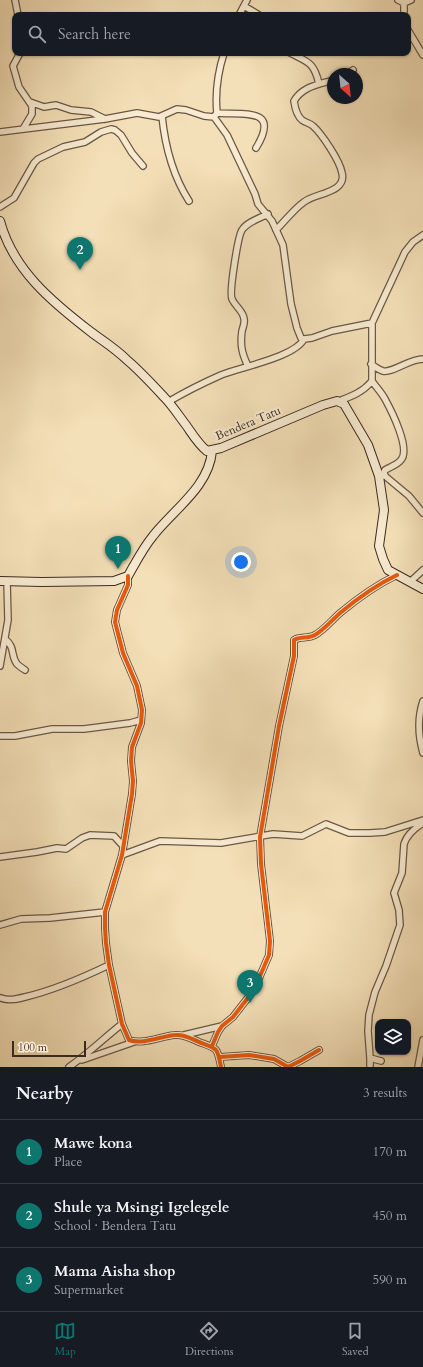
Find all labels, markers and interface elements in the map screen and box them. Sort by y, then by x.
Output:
search box [12,12,411,56]
icon: search [26,23,48,45]
text: Search here [58,24,131,44]
north arrow [327,68,363,104]
pin: 2 [67,237,93,270]
street label: Bendera Tatu [213,402,283,444]
pin: 1 [105,536,131,569]
your location [231,552,251,572]
pin: 3 [237,970,263,1003]
map controls [375,1019,411,1055]
button: layers [375,1019,411,1055]
scale bar [12,1039,86,1058]
text: 100 m [18,1040,47,1055]
text: Nearby [16,1082,73,1105]
text: 3 results [363,1084,407,1102]
text: Mawe kona [54,1133,132,1153]
text: 1 [26,1143,32,1161]
text: 170 m [373,1143,407,1161]
text: Place [54,1153,82,1171]
text: Shule ya Msingi Igelegele [54,1197,230,1217]
text: 2 [26,1207,32,1225]
text: 450 m [373,1207,407,1225]
text: School · Bendera Tatu [54,1217,176,1235]
text: Mama Aisha shop [54,1261,175,1281]
text: 3 [26,1271,32,1289]
text: 590 m [373,1271,407,1289]
text: Supermarket [54,1281,124,1299]
tab: Map [54,1320,76,1359]
tab: Directions [185,1320,233,1359]
tab: Saved [342,1320,369,1359]

